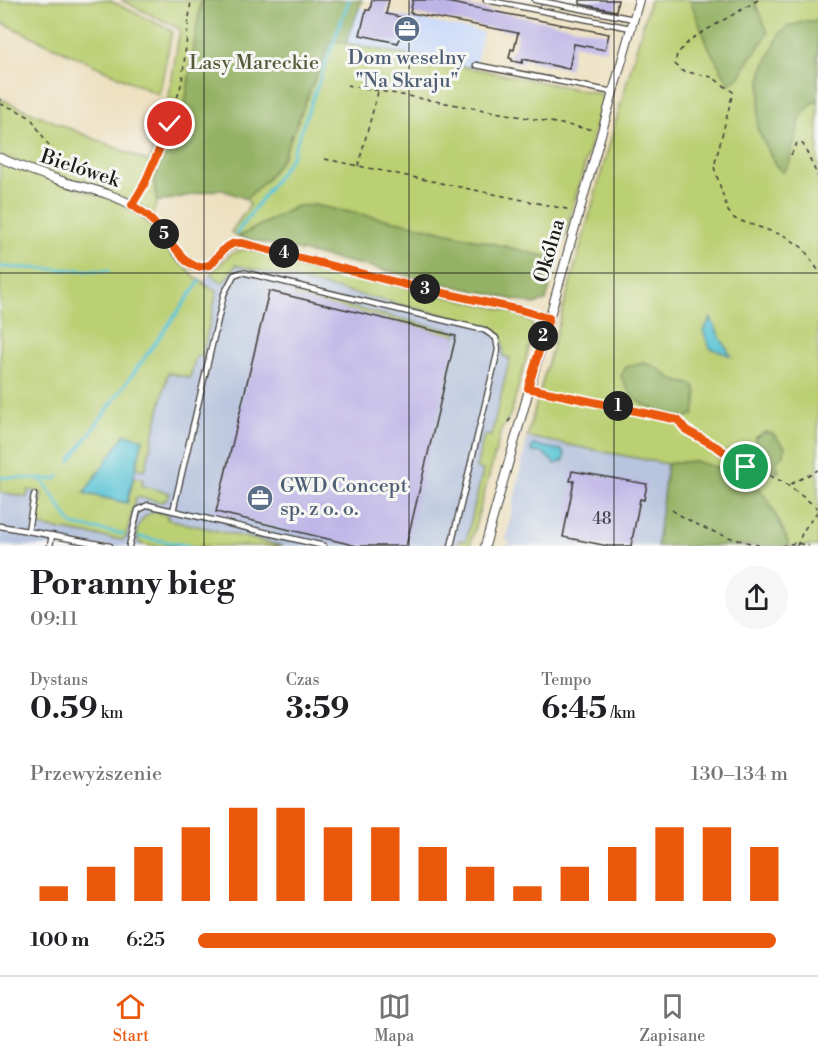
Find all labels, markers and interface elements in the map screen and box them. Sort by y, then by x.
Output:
office icon: Dom weselny "Na Skraju" [392,14,422,44]
place label: Dom weselny "Na Skraju" [348,46,466,94]
park label: Lasy Mareckie [189,51,319,76]
pin [144,98,195,149]
icon: check [153,107,186,140]
street label: Bielówek [36,144,124,194]
street label: Okólna [529,215,571,286]
pin: 5 [149,219,179,249]
text: 5 [159,224,169,244]
pin: 4 [269,238,299,268]
text: 4 [279,243,289,263]
pin: 3 [410,274,440,304]
text: 3 [420,279,430,299]
pin: 2 [528,321,558,351]
text: 2 [538,326,548,346]
pin: 1 [603,391,633,421]
text: 1 [614,396,622,416]
pin [720,441,771,492]
icon: arrive [729,450,762,483]
place label: GWD Concept sp. z o. o. [280,474,407,522]
office icon: GWD Concept sp. z o. o. [245,483,275,513]
house number: 48 [592,509,612,529]
text: Poranny bieg [30,564,235,605]
button: share [725,566,788,629]
text: 09:11 [30,607,78,632]
text: Dystans [30,670,88,690]
text: Czas [286,670,319,690]
text: Tempo [541,670,591,690]
text: 0.59 [30,690,98,728]
text: 3:59 [286,690,349,728]
text: 6:45 [541,690,607,728]
text: km [98,703,123,723]
text: /km [607,703,636,723]
text: Przewyższenie [30,762,162,787]
text: 130–134 m [691,762,788,787]
text: 100 m [30,928,89,953]
text: 6:25 [126,928,165,953]
tab: Start [113,990,149,1046]
tab: Mapa [374,990,414,1046]
tab: Zapisane [640,990,705,1046]

